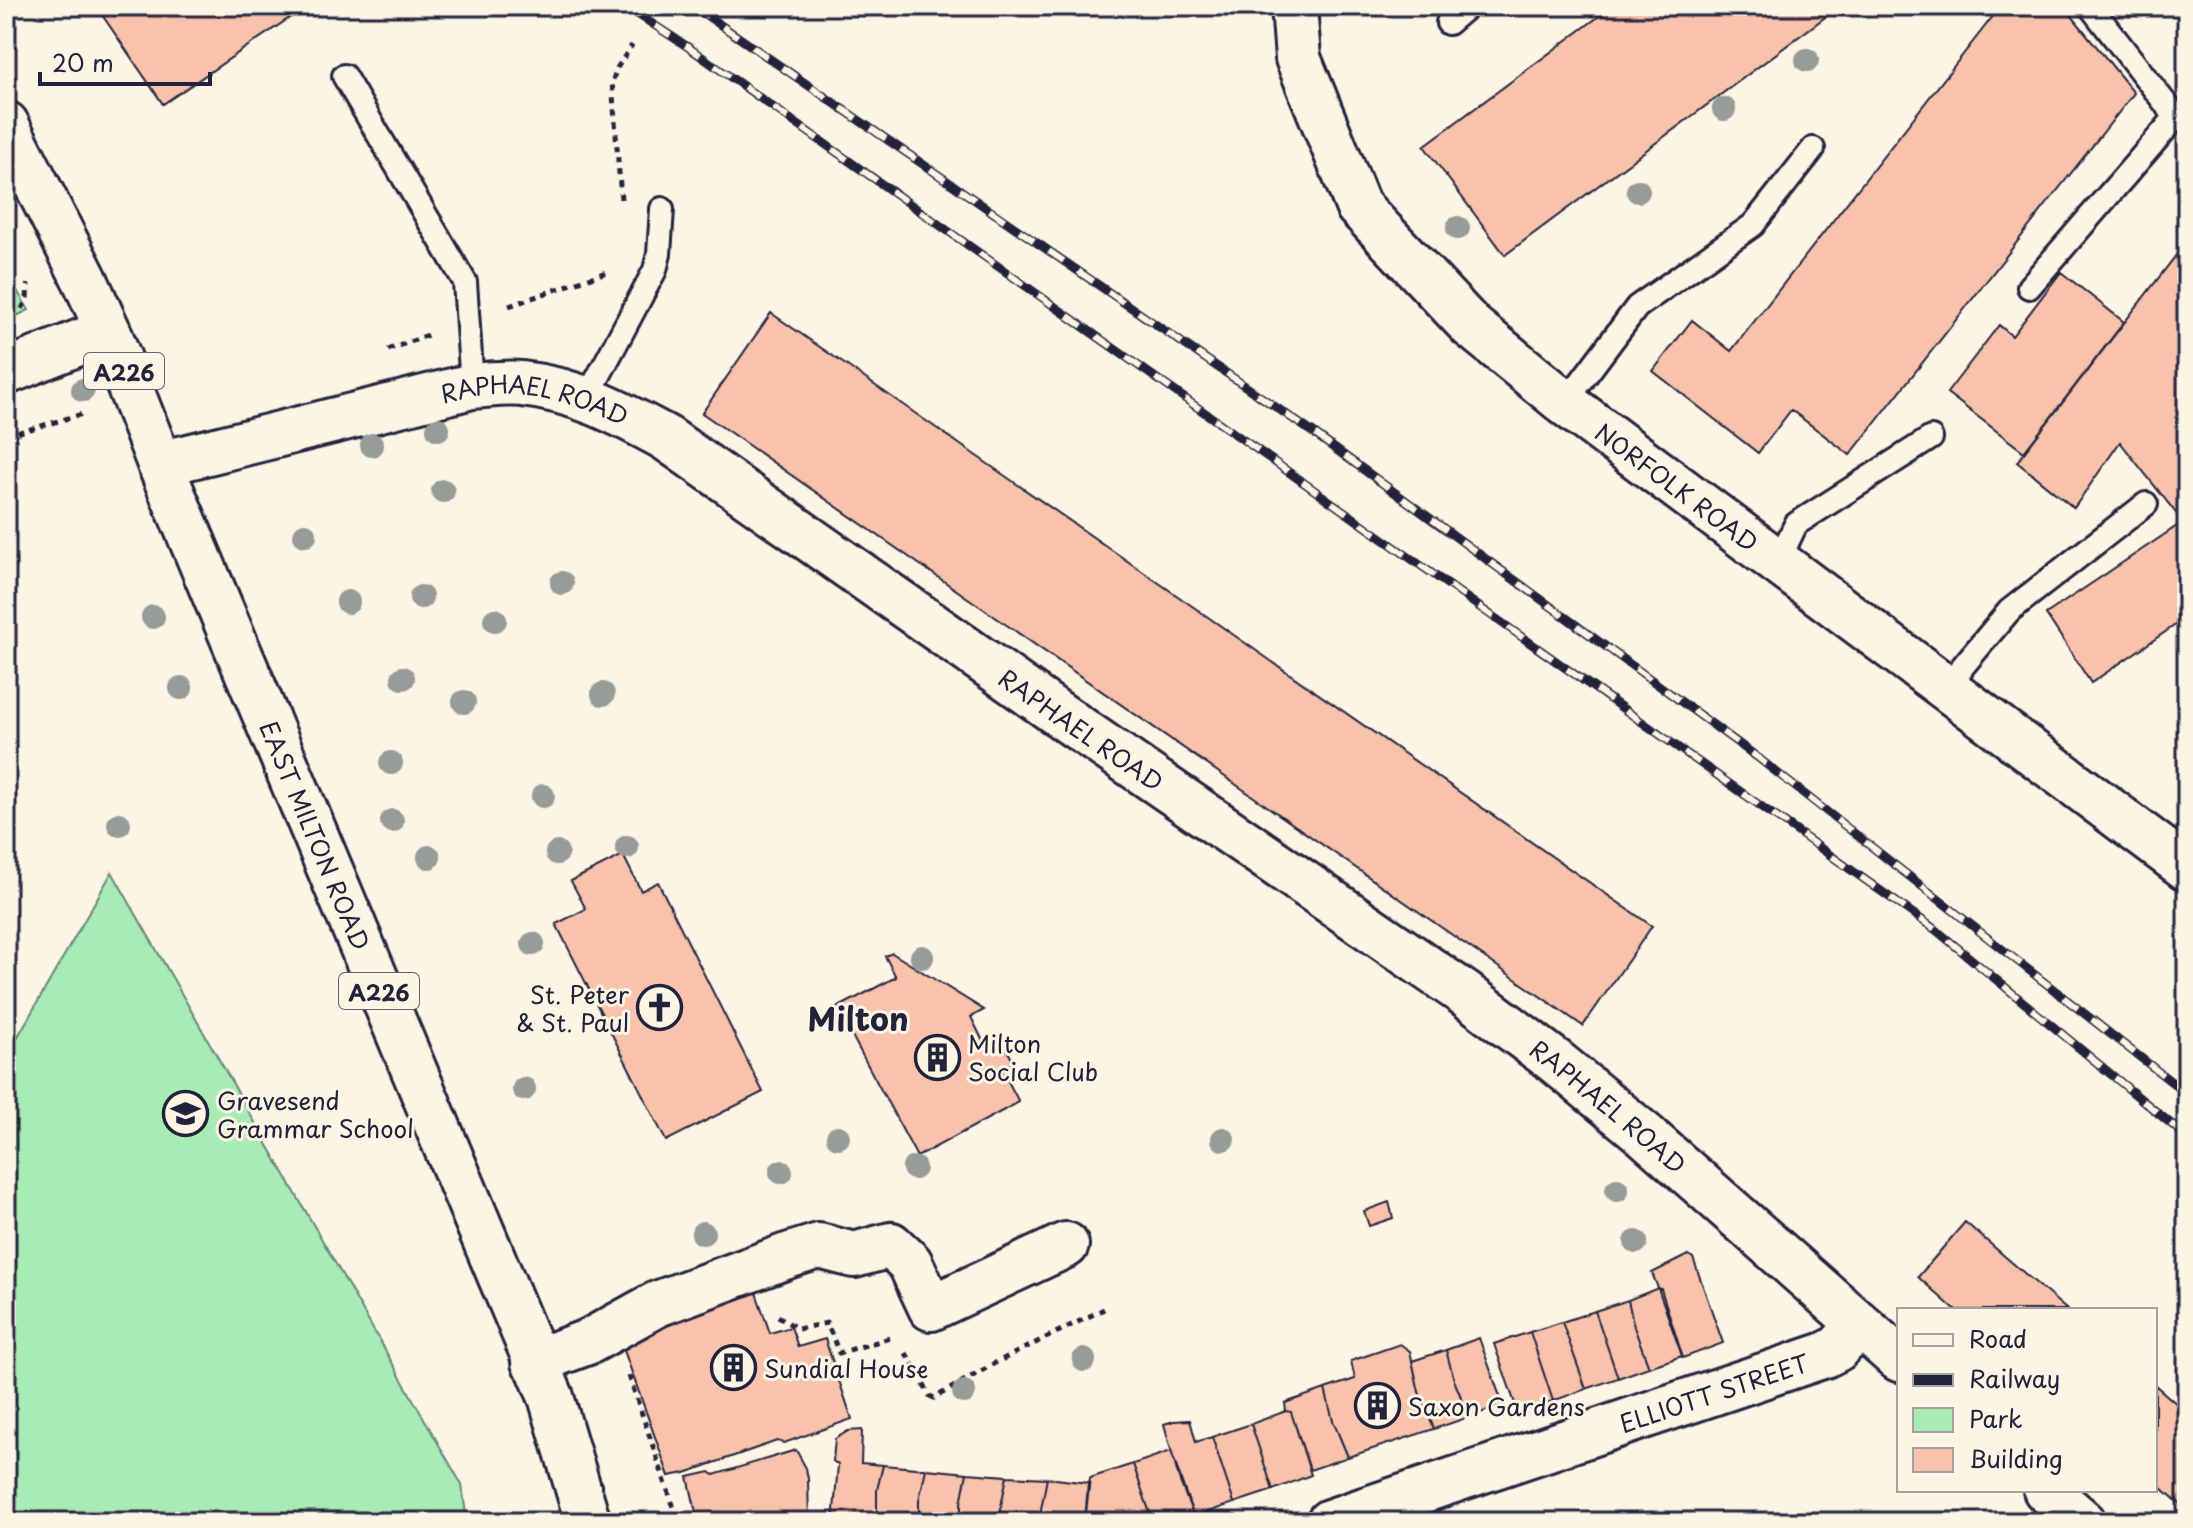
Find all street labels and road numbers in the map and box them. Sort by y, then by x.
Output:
road number: A226 [84,353,164,389]
street label: RAPHAEL ROAD [436,365,635,434]
street label: NORFOLK ROAD [1588,414,1766,560]
street label: RAPHAEL ROAD [992,660,1171,799]
street label: EAST MILTON ROAD [251,715,380,955]
road number: A226 [339,973,419,1009]
street label: RAPHAEL ROAD [1523,1031,1694,1181]
street label: ELLIOTT STREET [1614,1344,1814,1441]

